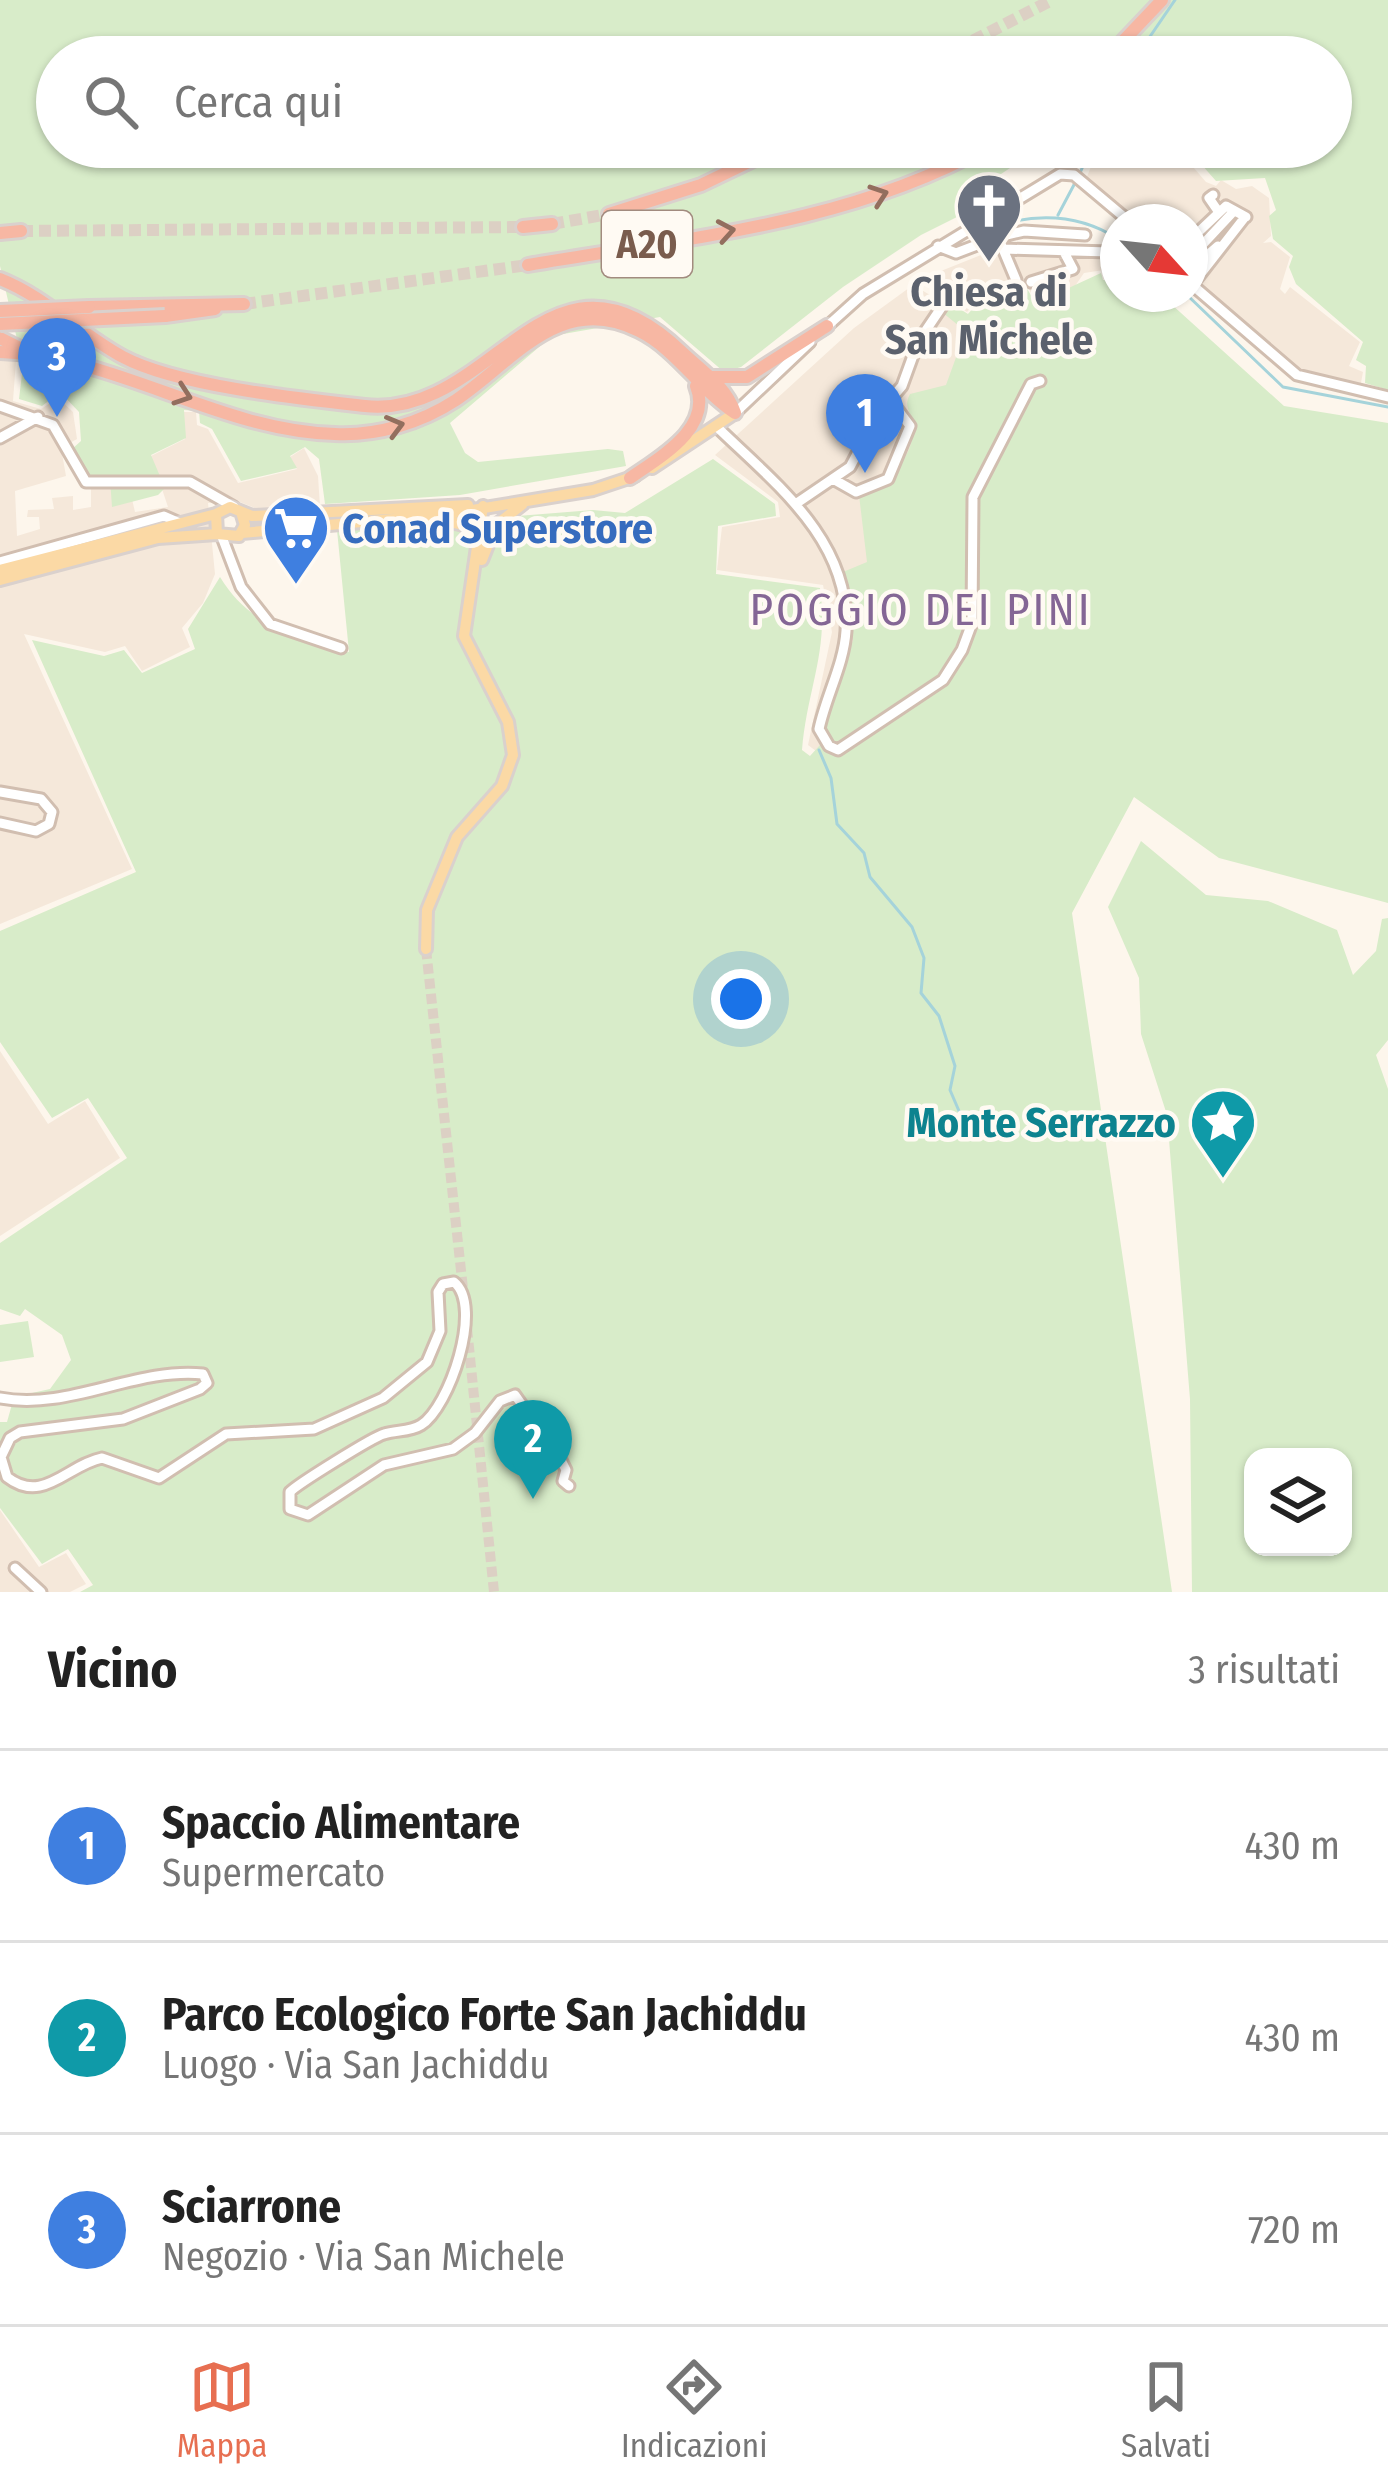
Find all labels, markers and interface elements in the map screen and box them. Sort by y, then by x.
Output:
search box [36,36,1352,168]
icon: search [78,69,144,135]
text: Cerca qui [174,75,343,129]
church icon: Chiesa di San Michele [954,171,1024,265]
one-way arrow [868,185,889,209]
north arrow [1100,204,1208,312]
road number: A20 [602,211,692,277]
one-way arrow [716,219,736,244]
place label: Chiesa di San Michele [885,267,1093,365]
pin: 3 [18,318,96,417]
pin: 1 [826,374,904,473]
one-way arrow [172,380,193,405]
one-way arrow [384,416,405,441]
supermarket icon: Conad Superstore [261,493,331,587]
place label: Conad Superstore [342,504,653,554]
district label: POGGIO DEI PINI [749,583,1093,637]
your location [711,969,771,1029]
place icon: Monte Serrazzo [1188,1087,1258,1181]
place label: Monte Serrazzo [907,1098,1176,1148]
pin: 2 [494,1400,572,1499]
map controls [1244,1448,1352,1556]
button: layers [1244,1448,1352,1556]
text: Vicino [48,1639,177,1701]
text: 3 risultati [1188,1647,1340,1693]
text: Spaccio Alimentare [162,1796,520,1850]
text: 1 [79,1823,95,1869]
text: 430 m [1245,1823,1340,1869]
text: Supermercato [162,1850,385,1896]
text: Parco Ecologico Forte San Jachiddu [162,1988,807,2042]
text: 2 [78,2015,96,2061]
text: 430 m [1245,2015,1340,2061]
text: Luogo · Via San Jachiddu [162,2042,550,2088]
text: Sciarrone [162,2180,341,2234]
text: 3 [78,2207,96,2253]
text: 720 m [1248,2207,1340,2253]
text: Negozio · Via San Michele [162,2234,565,2280]
tab: Mappa [177,2354,267,2466]
tab: Indicazioni [621,2354,767,2466]
tab: Salvati [1121,2354,1211,2466]

